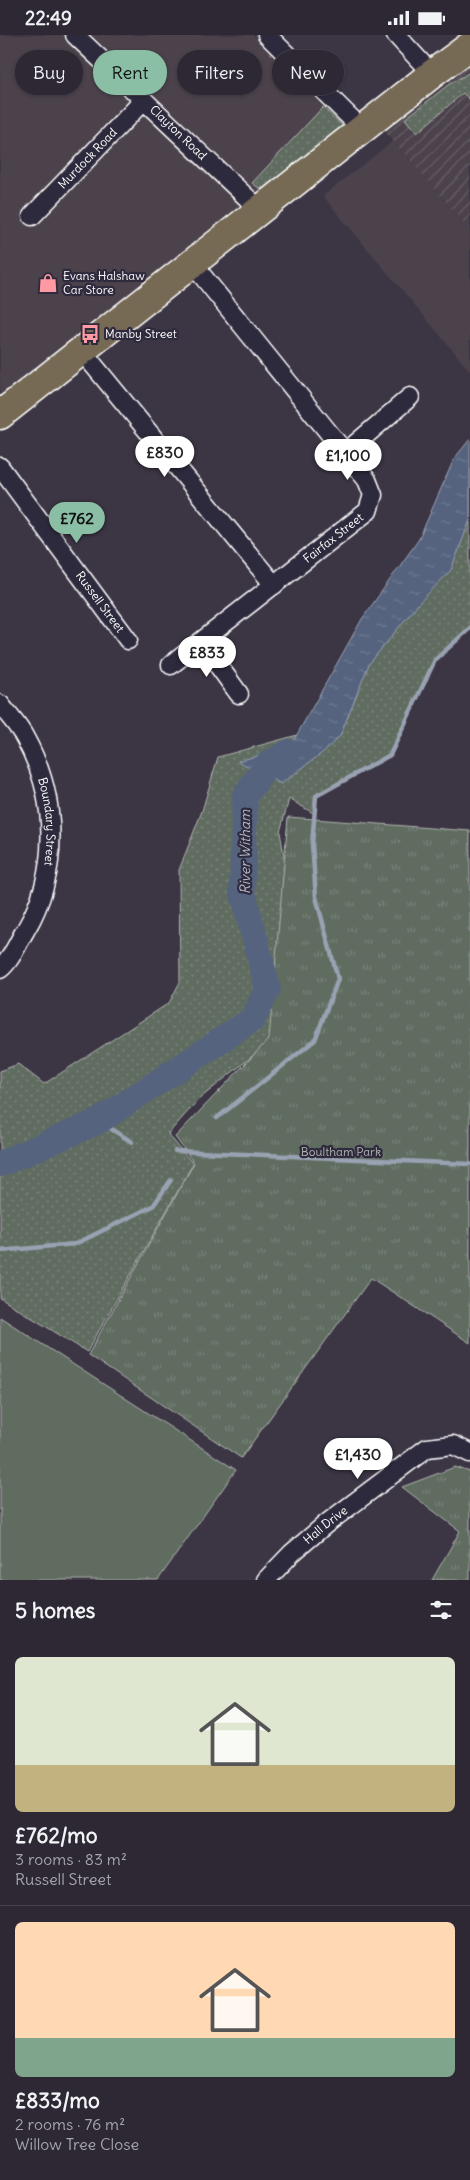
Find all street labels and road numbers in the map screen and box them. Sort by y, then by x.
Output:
street label: Clayton Road [147,102,210,163]
street label: Murdock Road [55,125,120,192]
street label: Fairfax Street [300,510,366,566]
street label: Russell Street [73,568,128,635]
street label: Boundary Street [35,776,59,867]
street label: Hall Drive [300,1503,350,1547]

